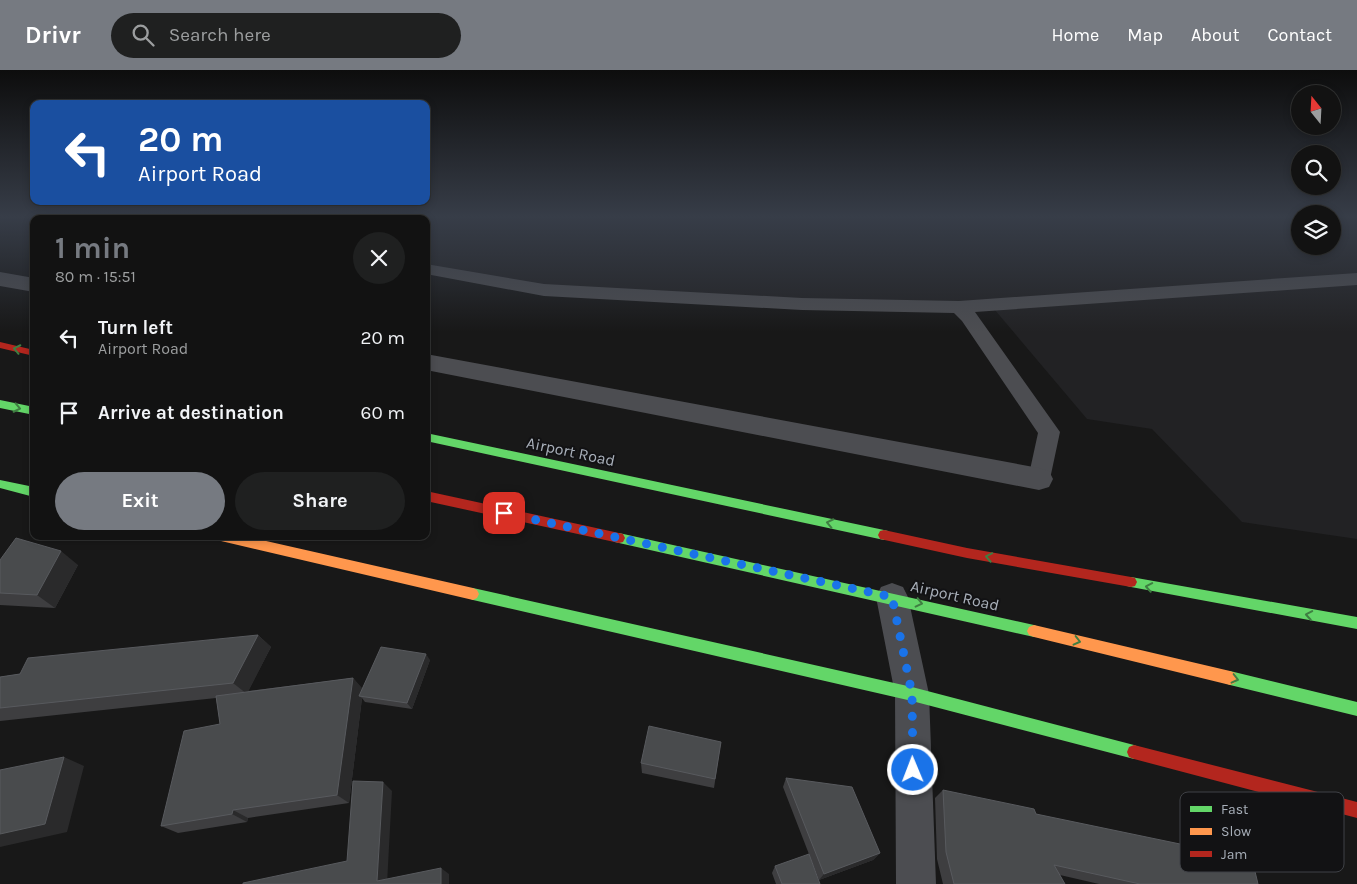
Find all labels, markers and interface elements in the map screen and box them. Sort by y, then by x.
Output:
search box [111,13,461,58]
text: Drivr [25,21,81,49]
icon: search [129,21,157,49]
text: Search here [169,24,271,46]
text: Home [1051,24,1099,46]
text: Map [1127,24,1163,46]
text: About [1191,24,1240,46]
text: Contact [1268,24,1332,46]
north arrow [1291,85,1341,135]
map controls [1291,85,1341,255]
text: 20 m [138,119,223,160]
icon: left [55,120,120,185]
button: search [1291,145,1341,195]
text: Airport Road [138,161,262,187]
button: layers [1291,205,1341,255]
text: 1 min [55,230,130,266]
button: close [353,232,405,284]
text: 80 m · 15:51 [55,267,136,286]
text: Turn left [98,317,173,339]
icon: left [55,324,83,352]
text: 20 m [360,327,405,349]
text: Airport Road [98,339,188,358]
one-way arrow [12,344,21,355]
icon: arrive [55,399,83,427]
one-way arrow [12,402,21,413]
text: Arrive at destination [98,402,284,424]
text: 60 m [361,402,405,424]
street label: Airport Road [525,433,617,470]
button: Exit [55,472,225,530]
button: Share [235,472,405,530]
pin [483,492,525,534]
icon: arrive [490,499,518,527]
one-way arrow [826,518,835,529]
one-way arrow [985,552,994,563]
street label: Airport Road [909,576,1001,615]
one-way arrow [1145,582,1153,592]
one-way arrow [914,597,923,608]
one-way arrow [1305,610,1313,620]
one-way arrow [1072,635,1081,646]
one-way arrow [1230,673,1239,684]
position arrow [886,743,938,795]
legend [1180,792,1344,872]
text: Fast [1221,801,1248,818]
text: Slow [1221,823,1251,840]
text: Jam [1221,846,1247,863]

